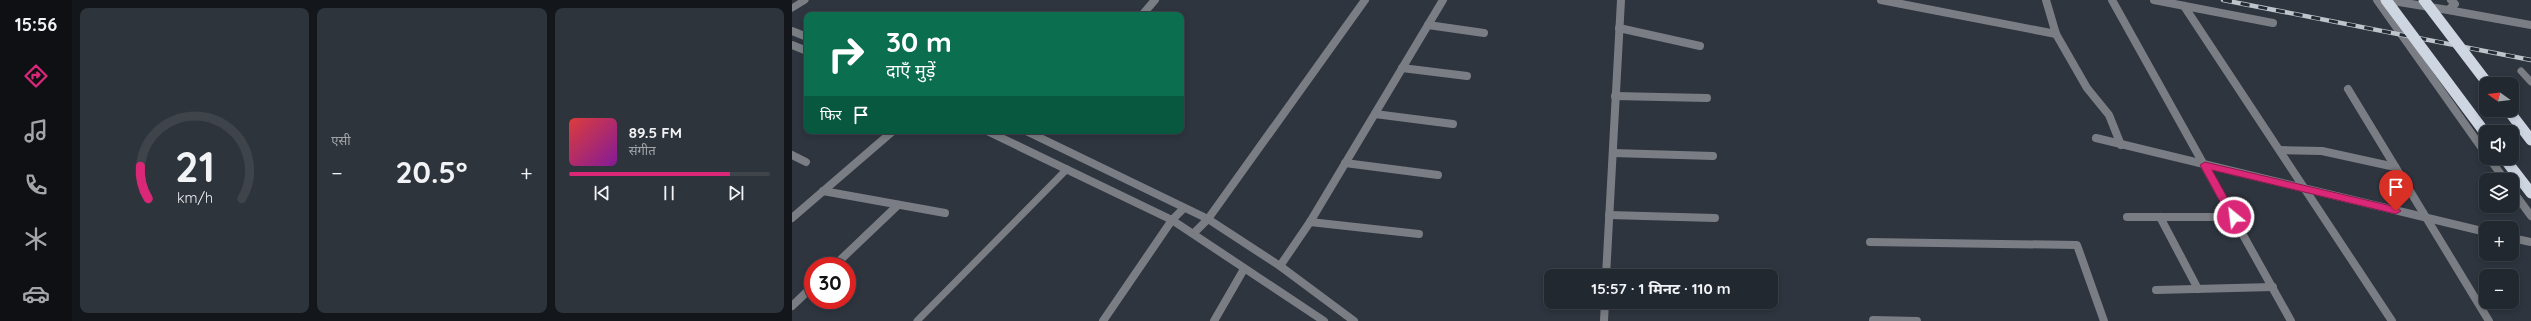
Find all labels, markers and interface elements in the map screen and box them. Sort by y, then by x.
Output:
text: 15:56 [15,13,57,36]
text: 30 m [886,24,952,59]
icon: right [820,28,872,80]
text: दाएँ मुड़ें [886,59,935,82]
icon: directions [22,62,50,90]
north arrow [2479,77,2519,117]
map controls [2479,77,2519,309]
icon: arrive [850,104,872,126]
text: फिर [820,105,842,124]
icon: music [22,117,50,145]
text: 89.5 FM [629,123,682,142]
button: sound [2479,125,2519,165]
text: एसी [331,132,351,148]
text: 21 [175,139,215,191]
text: संगीत [629,142,656,158]
text: 20.5° [395,153,468,191]
text: − [331,159,343,187]
text: + [520,159,533,187]
pin [2379,170,2413,211]
icon: phone [22,171,50,199]
button: layers [2479,173,2519,213]
icon: arrive [2385,176,2407,198]
icon: previous [591,182,613,204]
icon: pause [658,182,680,204]
icon: next [725,182,747,204]
text: km/h [177,188,213,206]
position arrow [2213,196,2255,238]
button: + [2479,221,2519,261]
icon: climate [22,225,50,253]
speed limit sign: 30 [804,257,856,309]
button: − [2479,269,2519,309]
text: 15:57 · 1 मिनट · 110 m [1591,279,1731,298]
icon: car [22,280,50,308]

